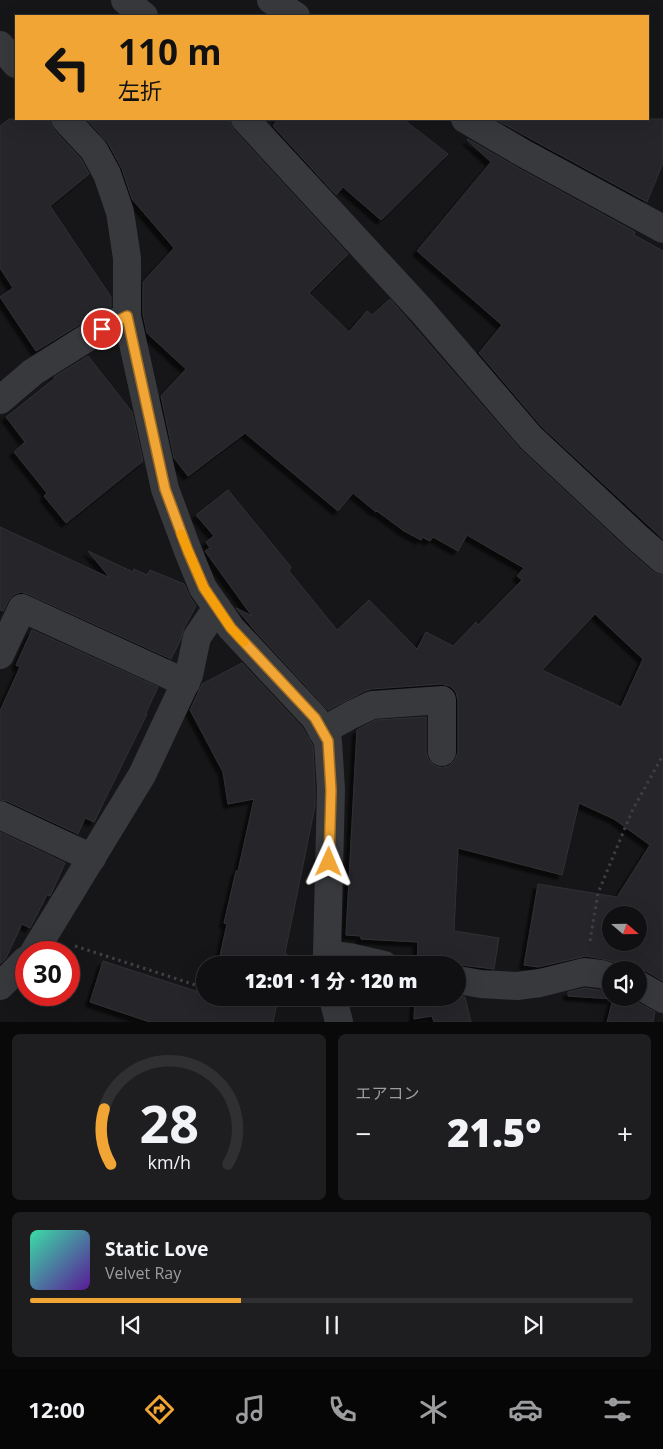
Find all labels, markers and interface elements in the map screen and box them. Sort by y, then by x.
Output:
text: 110 m [118,28,222,75]
icon: left [35,35,100,100]
text: 左折 [118,75,162,105]
pin [81,308,123,350]
icon: arrive [88,315,116,343]
position arrow [302,835,354,887]
north arrow [602,906,648,951]
map controls [602,906,647,1006]
speed limit sign: 30 [15,941,80,1006]
button: sound [602,961,647,1006]
text: 12:01 · 1 分 · 120 m [244,968,418,994]
text: エアコン [356,1082,420,1104]
text: 28 [139,1087,198,1158]
text: 21.5° [447,1106,541,1158]
text: − [356,1114,372,1152]
text: + [617,1114,633,1152]
text: km/h [147,1150,190,1174]
text: Static Love [105,1236,208,1262]
text: Velvet Ray [105,1262,181,1284]
icon: previous [117,1311,145,1339]
icon: pause [318,1311,346,1339]
icon: next [519,1311,547,1339]
icon: directions [142,1392,177,1427]
icon: music [233,1392,268,1427]
icon: phone [325,1392,360,1427]
icon: climate [416,1392,451,1427]
icon: car [508,1392,543,1427]
icon: filters [600,1392,635,1427]
text: 12:00 [28,1394,85,1424]

